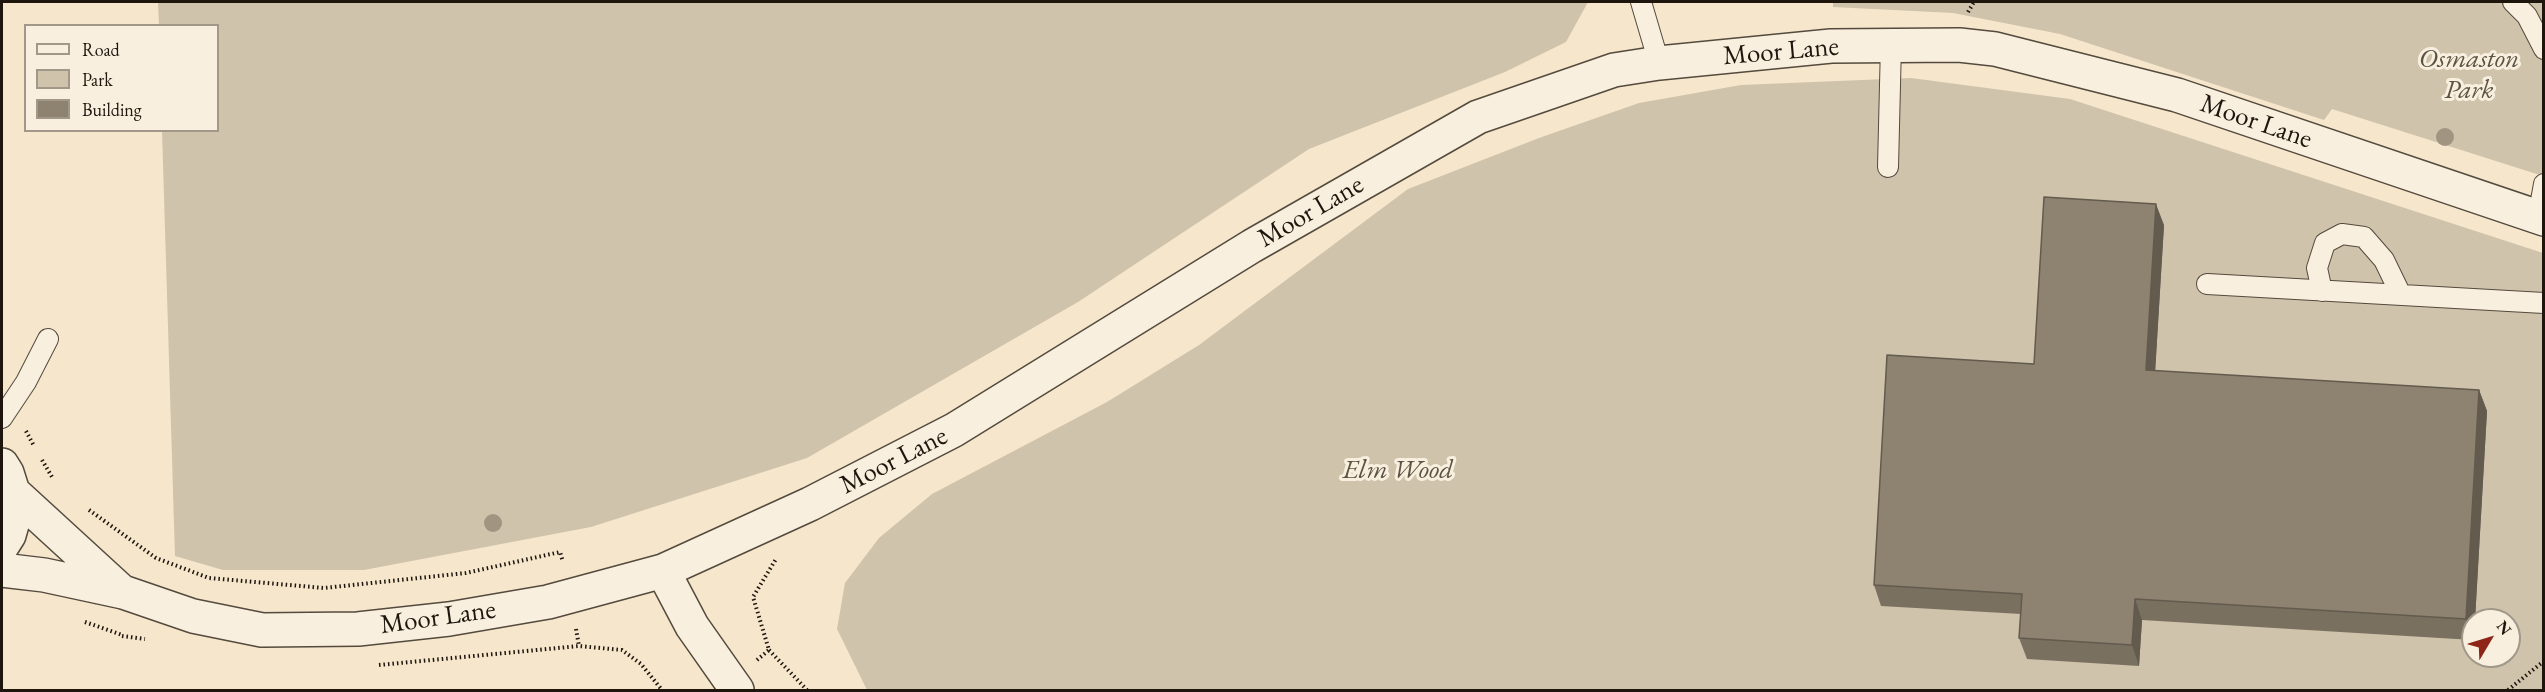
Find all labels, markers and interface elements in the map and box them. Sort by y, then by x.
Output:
legend [24,24,219,132]
street label: Moor Lane [1722,31,1840,73]
text: Road [82,38,120,61]
park label: Osmaston Park [2419,44,2519,107]
text: Park [82,68,113,91]
street label: Moor Lane [2196,88,2316,156]
text: Building [82,98,142,121]
street label: Moor Lane [1253,169,1369,255]
street label: Moor Lane [835,420,953,502]
park label: Elm Wood [1343,455,1453,487]
street label: Moor Lane [378,594,498,642]
north arrow [2461,608,2521,668]
text: N [2492,616,2516,639]

